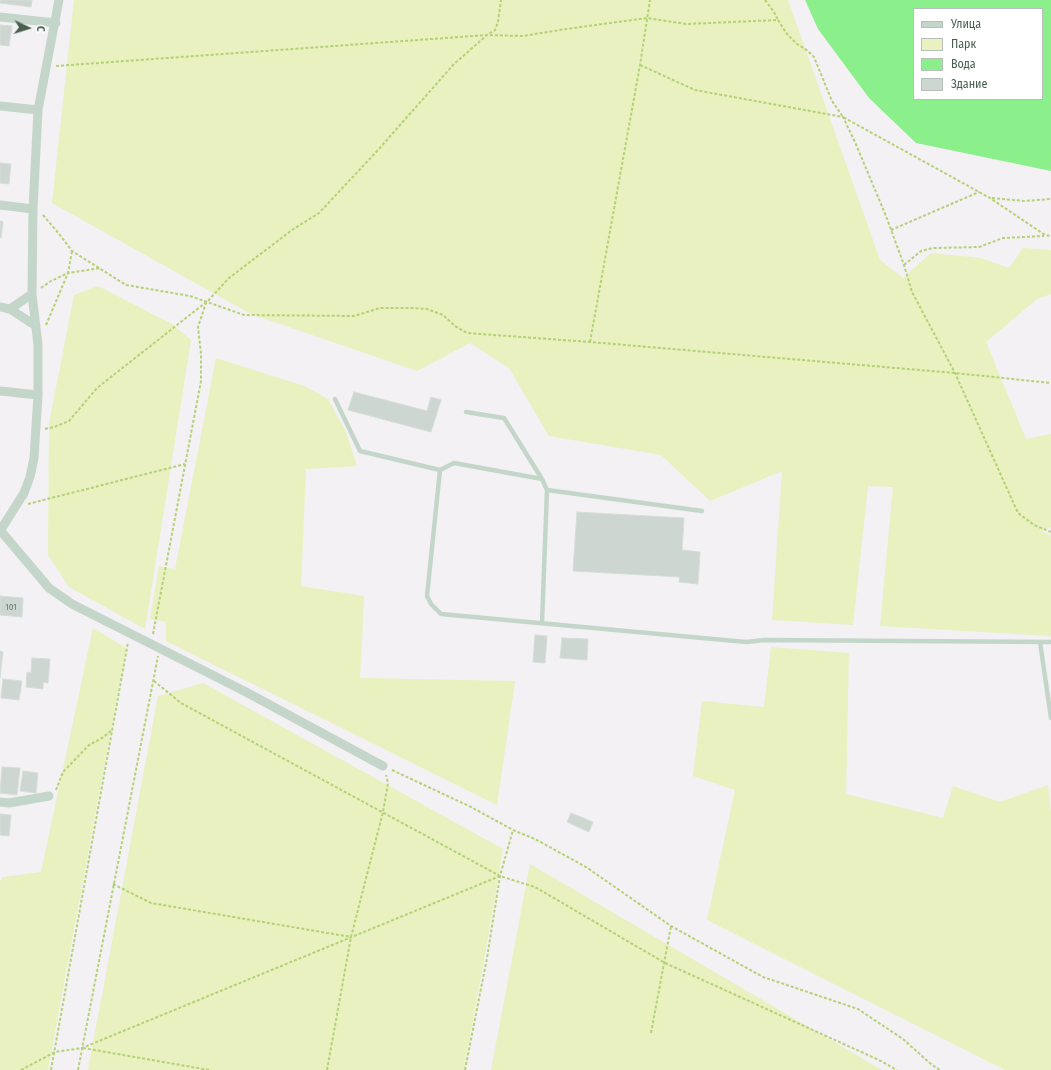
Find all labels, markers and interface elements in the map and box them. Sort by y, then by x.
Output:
north arrow [8,8,48,48]
legend [913,8,1043,100]
text: Улица [951,17,981,31]
text: С [34,26,47,32]
text: Парк [951,37,976,51]
text: Вода [951,57,976,71]
text: Здание [951,77,987,91]
house number: 101 [5,602,17,612]

